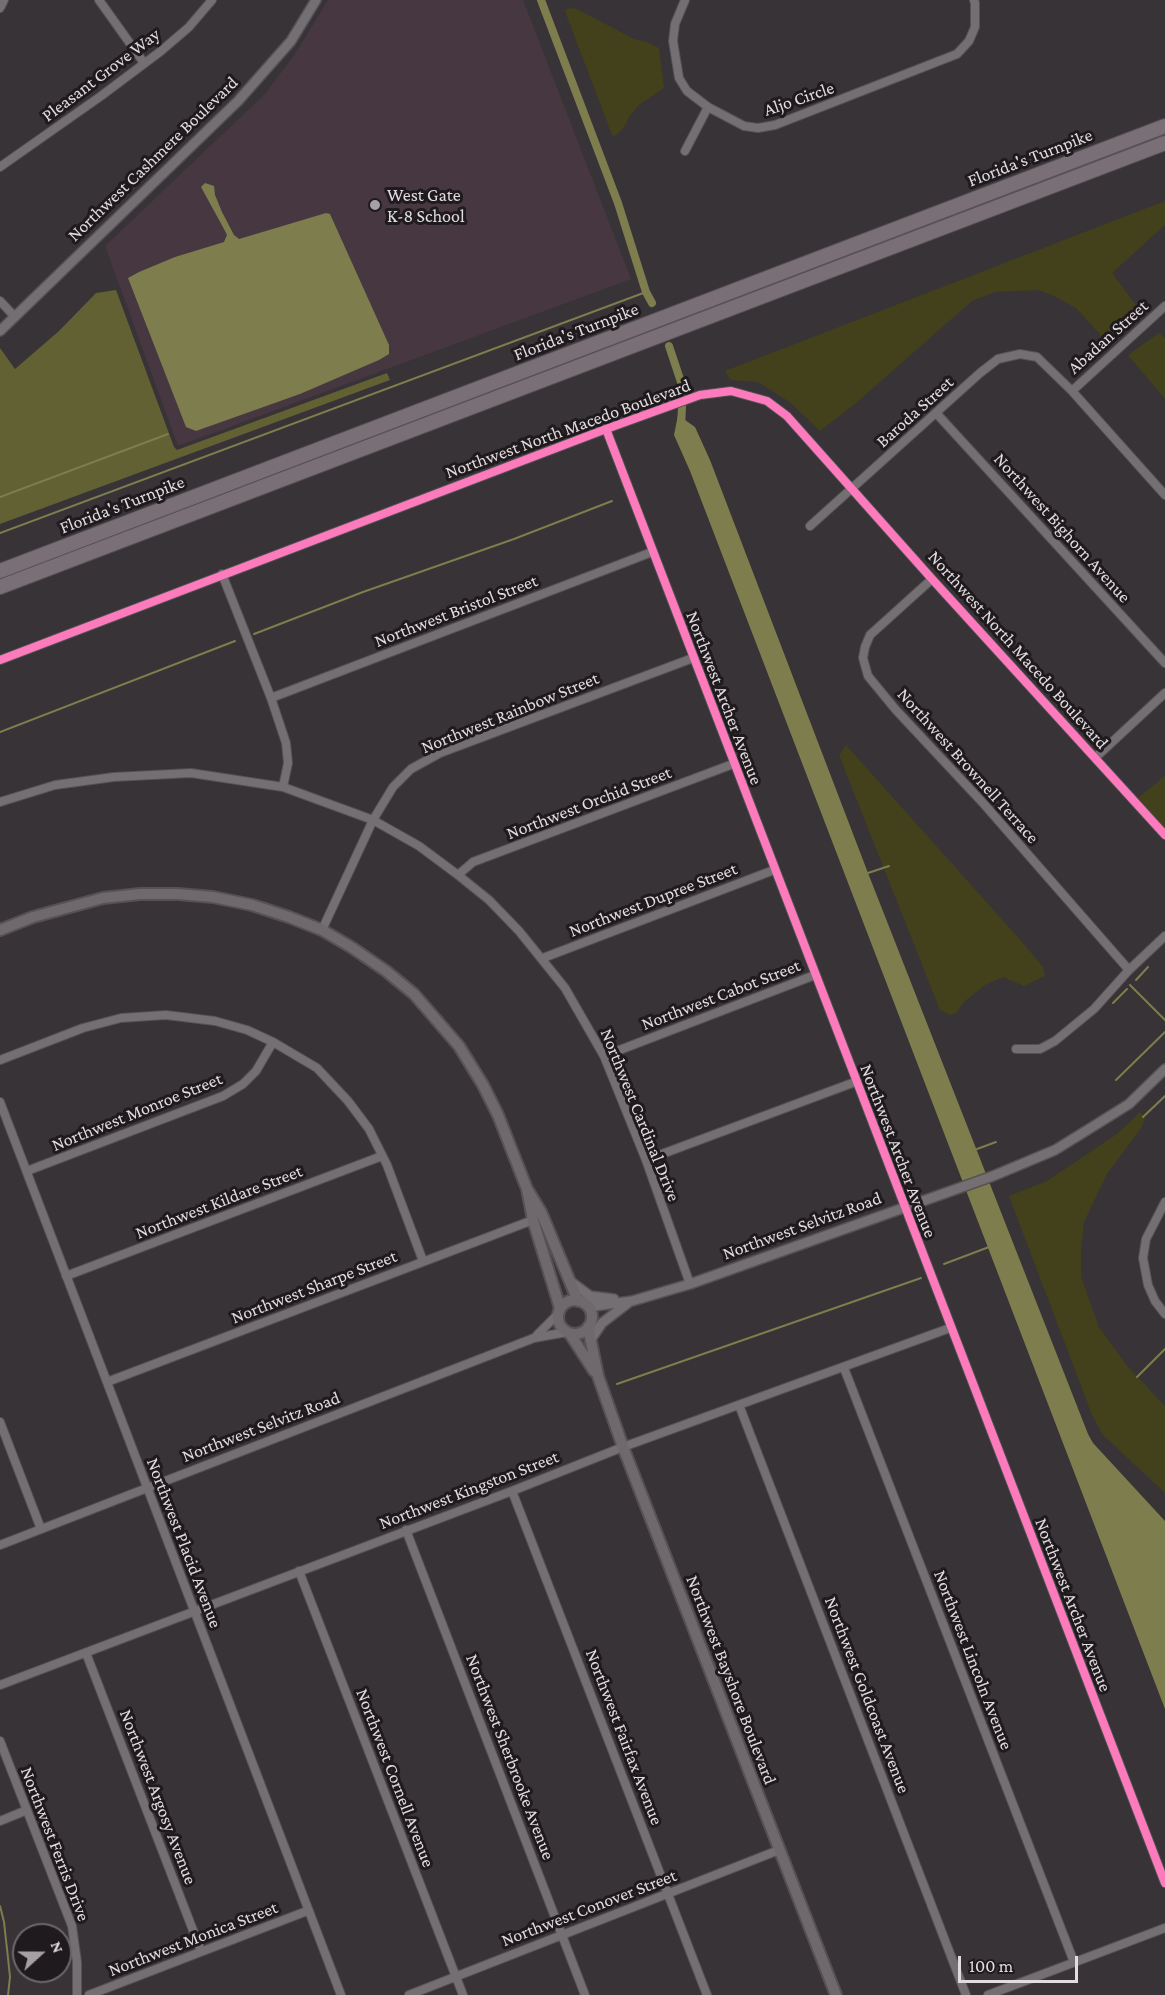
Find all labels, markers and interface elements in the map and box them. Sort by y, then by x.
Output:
street label: Pleasant Grove Way [38,24,164,126]
street label: Northwest Cashmere Boulevard [63,72,243,246]
street label: Aljo Circle [761,77,837,121]
street label: Florida's Turnpike [965,124,1095,192]
place label: West Gate K-8 School [387,184,465,226]
marker: West Gate K-8 School [368,198,382,212]
street label: Abadan Street [1063,295,1153,379]
street label: Florida's Turnpike [511,298,641,366]
street label: Baroda Street [872,372,958,452]
street label: Northwest North Macedo Boulevard [442,375,694,483]
street label: Northwest Bighorn Avenue [989,449,1135,607]
street label: Florida's Turnpike [57,471,187,539]
street label: Northwest North Macedo Boulevard [923,546,1113,754]
street label: Northwest Bristol Street [371,570,541,652]
street label: Northwest Archer Avenue [681,608,767,788]
street label: Northwest Rainbow Street [418,667,602,759]
street label: Northwest Brownell Terrace [893,684,1043,848]
street label: Northwest Orchid Street [503,762,675,844]
street label: Northwest Dupree Street [566,858,740,942]
street label: Northwest Cabot Street [638,955,804,1035]
street label: Northwest Cardinal Drive [595,1025,685,1205]
street label: Northwest Archer Avenue [855,1061,941,1241]
street label: Northwest Monroe Street [49,1068,225,1156]
street label: Northwest Kildare Street [132,1160,306,1244]
street label: Northwest Selvitz Road [720,1187,884,1265]
street label: Northwest Sharpe Street [228,1245,400,1329]
street label: Northwest Selvitz Road [179,1387,343,1467]
street label: Northwest Kingston Street [376,1446,562,1534]
street label: Northwest Placid Avenue [142,1455,226,1631]
street label: Northwest Archer Avenue [1030,1515,1116,1695]
street label: Northwest Lincoln Avenue [929,1567,1017,1753]
street label: Northwest Bayshore Boulevard [681,1572,781,1788]
street label: Northwest Goldcoast Avenue [820,1594,914,1796]
street label: Northwest Fairfax Avenue [581,1646,667,1828]
street label: Northwest Sherbrooke Avenue [461,1651,559,1863]
street label: Northwest Cornell Avenue [351,1686,439,1870]
street label: Northwest Argosy Avenue [115,1707,201,1887]
street label: Northwest Ferris Drive [16,1764,94,1924]
street label: Northwest Conover Street [498,1865,680,1951]
street label: Northwest Monica Street [105,1897,281,1981]
north arrow [12,1923,72,1983]
text: N [48,1939,67,1955]
scale bar [961,1944,1081,1982]
text: 100 m [969,1956,1013,1976]

